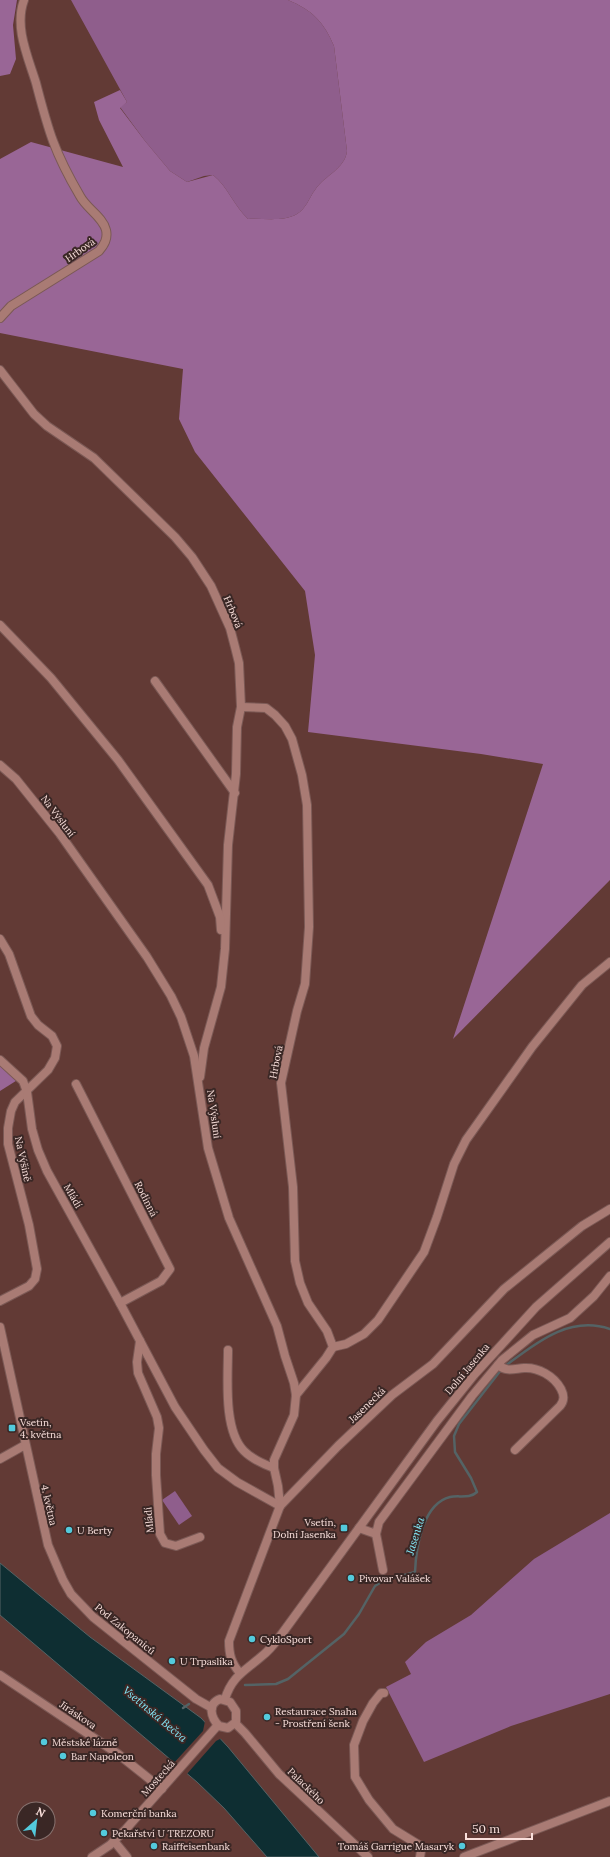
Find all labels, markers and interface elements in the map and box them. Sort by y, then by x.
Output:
street label: Hrbová [62,235,98,265]
street label: Hrbová [220,594,246,630]
street label: Na Výsluní [38,792,78,840]
street label: Hrbová [266,1044,286,1080]
street label: Na Výsluní [204,1089,224,1139]
street label: Na Výšině [12,1135,34,1183]
street label: Rodinná [132,1179,160,1219]
street label: Mládí [61,1182,85,1211]
street label: Dolní Jasenka [442,1341,492,1397]
street label: Jasenecká [345,1384,388,1426]
place label: Vsetín, 4. května [19,1416,61,1441]
marker: Vsetín, 4. května [7,1423,17,1433]
street label: 4. května [38,1483,60,1527]
street label: Mládí [141,1506,157,1534]
water label: Jasenka [402,1515,428,1557]
place label: Vsetín, Dolní Jasenka [273,1516,336,1541]
marker: Vsetín, Dolní Jasenka [339,1523,349,1533]
place label: U Berty [77,1524,113,1537]
marker: U Berty [64,1525,74,1535]
place label: Pivovar Valášek [359,1572,431,1585]
marker: Pivovar Valášek [346,1573,356,1583]
street label: Pod Zakopaniců [92,1601,158,1657]
place label: CykloSport [260,1633,312,1646]
marker: CykloSport [247,1634,257,1644]
place label: U Trpaslíka [180,1655,233,1668]
marker: U Trpaslíka [167,1656,177,1666]
water label: Vsetínská Bečva [120,1683,191,1745]
street label: Jiráskova [56,1697,99,1732]
place label: Restaurace Snaha - Prostření šenk [275,1705,357,1730]
marker: Restaurace Snaha - Prostření šenk [262,1712,272,1722]
place label: Městské lázně [52,1736,118,1749]
marker: Městské lázně [39,1737,49,1747]
place label: Bar Napoleon [71,1750,134,1763]
marker: Bar Napoleon [58,1751,68,1761]
street label: Mostecká [138,1757,178,1799]
street label: Palackého [285,1765,327,1807]
north arrow [16,1801,56,1841]
text: N [34,1804,48,1821]
place label: Komerční banka [101,1807,177,1820]
marker: Komerční banka [88,1808,98,1818]
scale bar [466,1815,532,1841]
text: 50 m [472,1821,500,1836]
place label: Pekařství U TREZORU [112,1827,215,1840]
marker: Pekařství U TREZORU [99,1828,109,1838]
place label: Raiffeisenbank [162,1840,230,1853]
place label: Tomáš Garrigue Masaryk [338,1840,455,1853]
marker: Raiffeisenbank [149,1841,159,1851]
marker: Tomáš Garrigue Masaryk [457,1841,467,1851]

